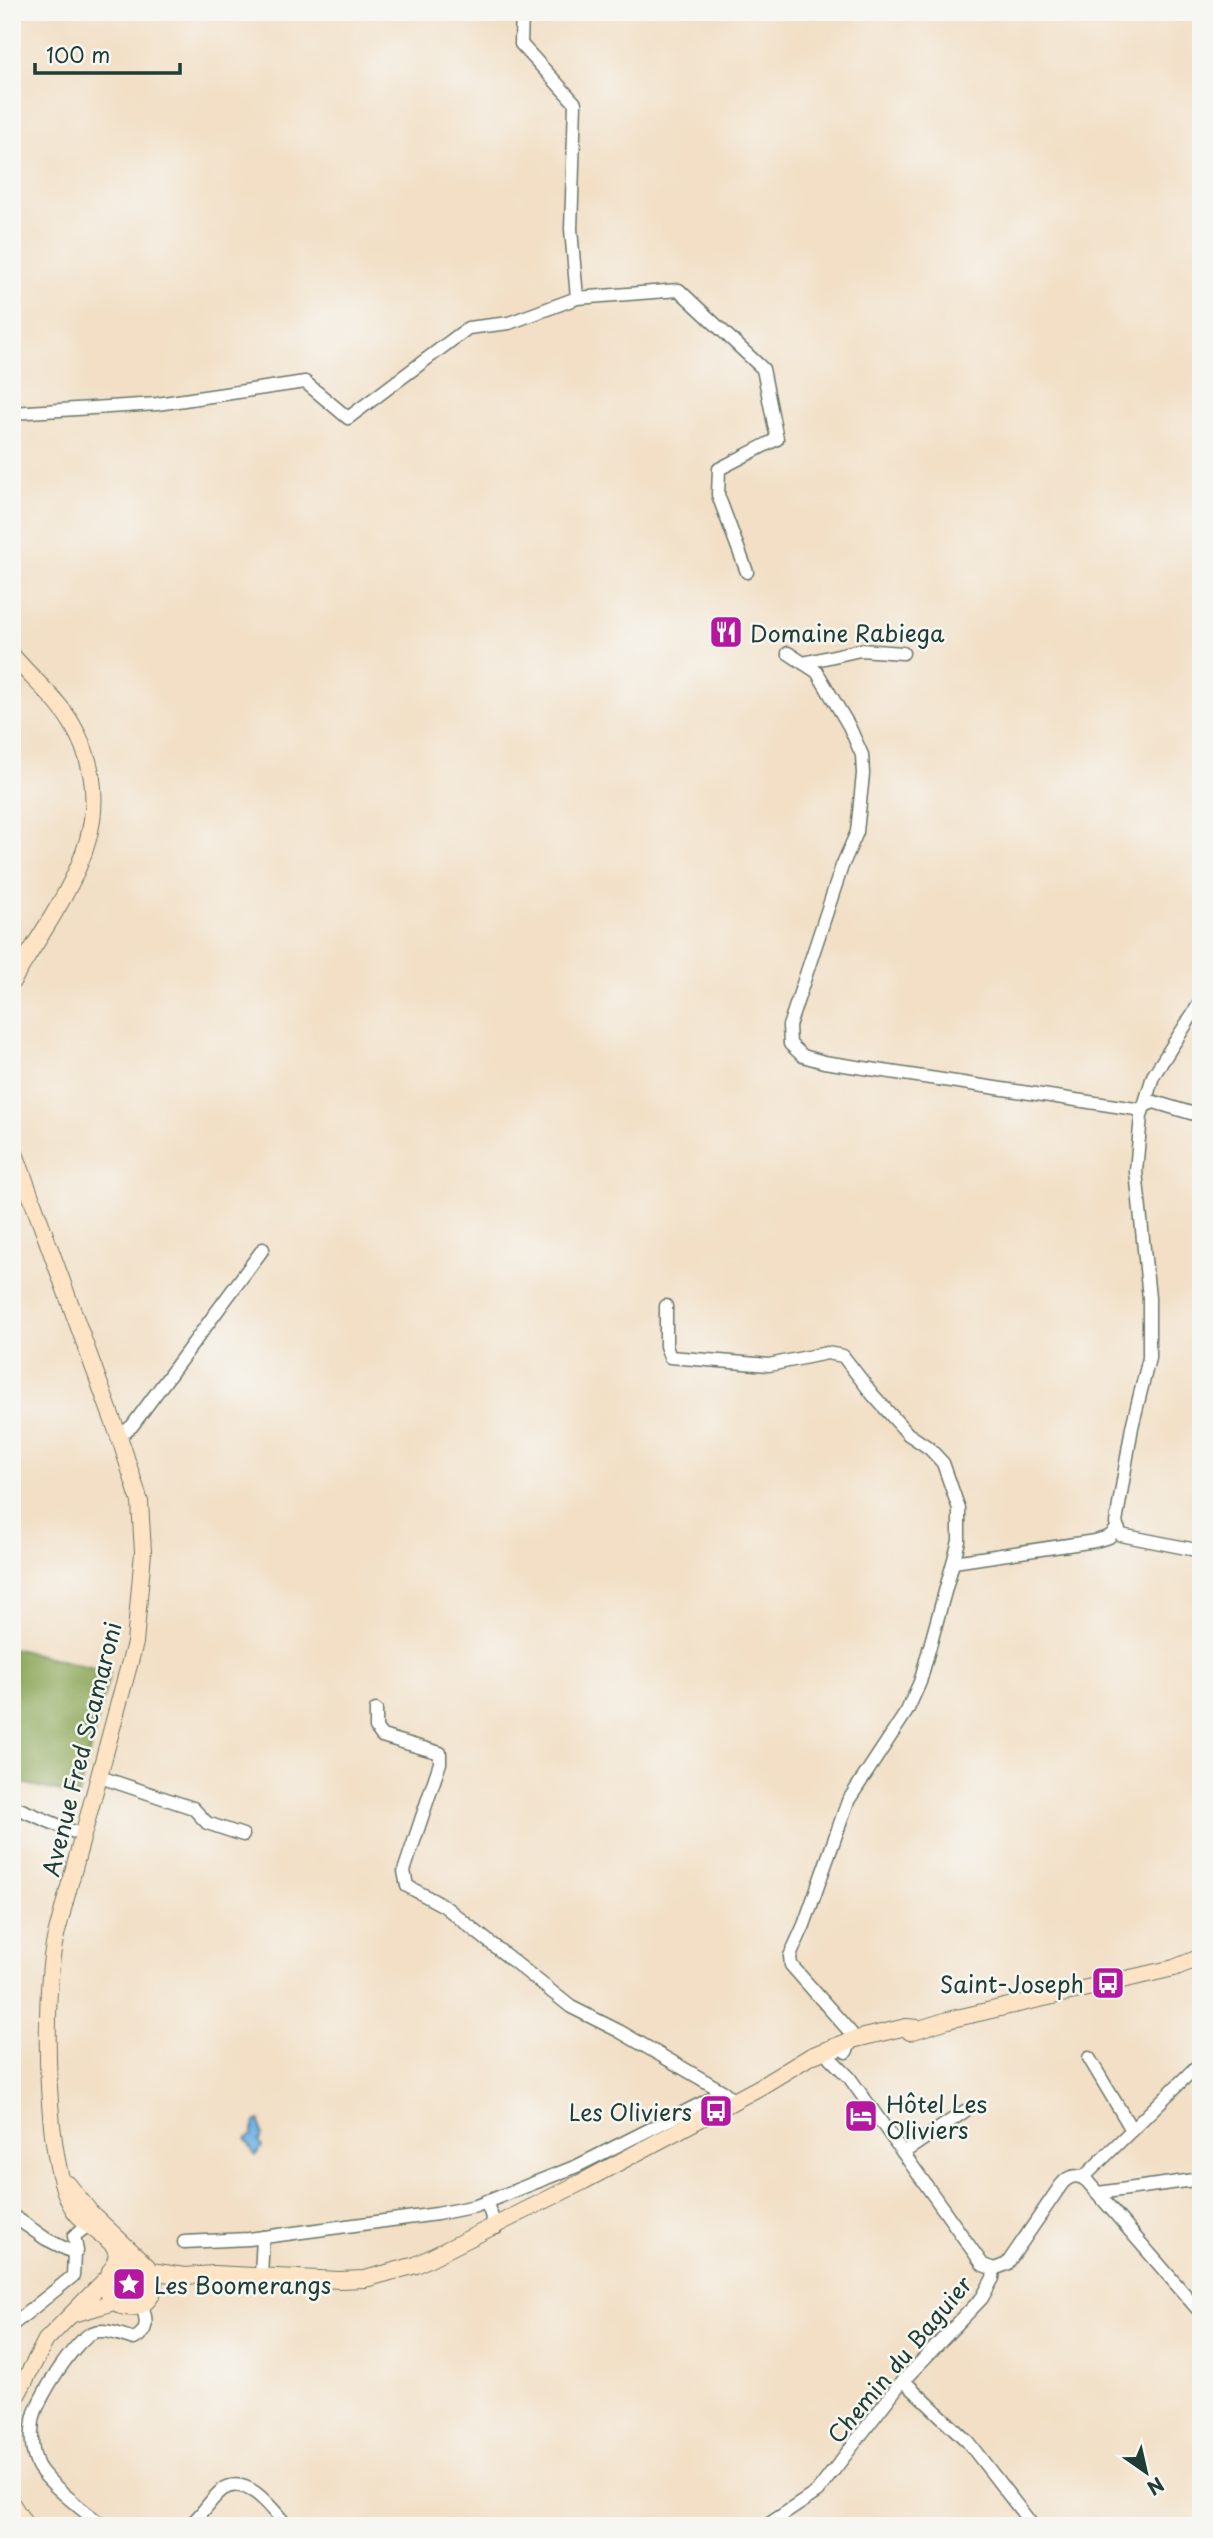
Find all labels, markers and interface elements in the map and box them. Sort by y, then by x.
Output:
scale bar [35,32,180,76]
text: 100 m [46,38,110,70]
restaurant icon: Domaine Rabiega [707,613,745,651]
place label: Domaine Rabiega [750,615,945,650]
street label: Avenue Fred Scamaroni [32,1618,130,1880]
bus stop icon: Saint-Joseph [1089,1964,1127,2002]
place label: Saint-Joseph [940,1966,1084,2001]
place label: Hôtel Les Oliviers [886,2086,987,2147]
bus stop icon: Les Oliviers [697,2092,735,2130]
place label: Les Oliviers [569,2094,692,2129]
hotel icon: Hôtel Les Oliviers [842,2097,880,2135]
place icon: Les Boomerangs [110,2265,148,2303]
place label: Les Boomerangs [154,2267,331,2302]
street label: Chemin du Baguier [818,2267,980,2450]
north arrow [1112,2436,1182,2506]
text: N [1142,2471,1170,2503]

